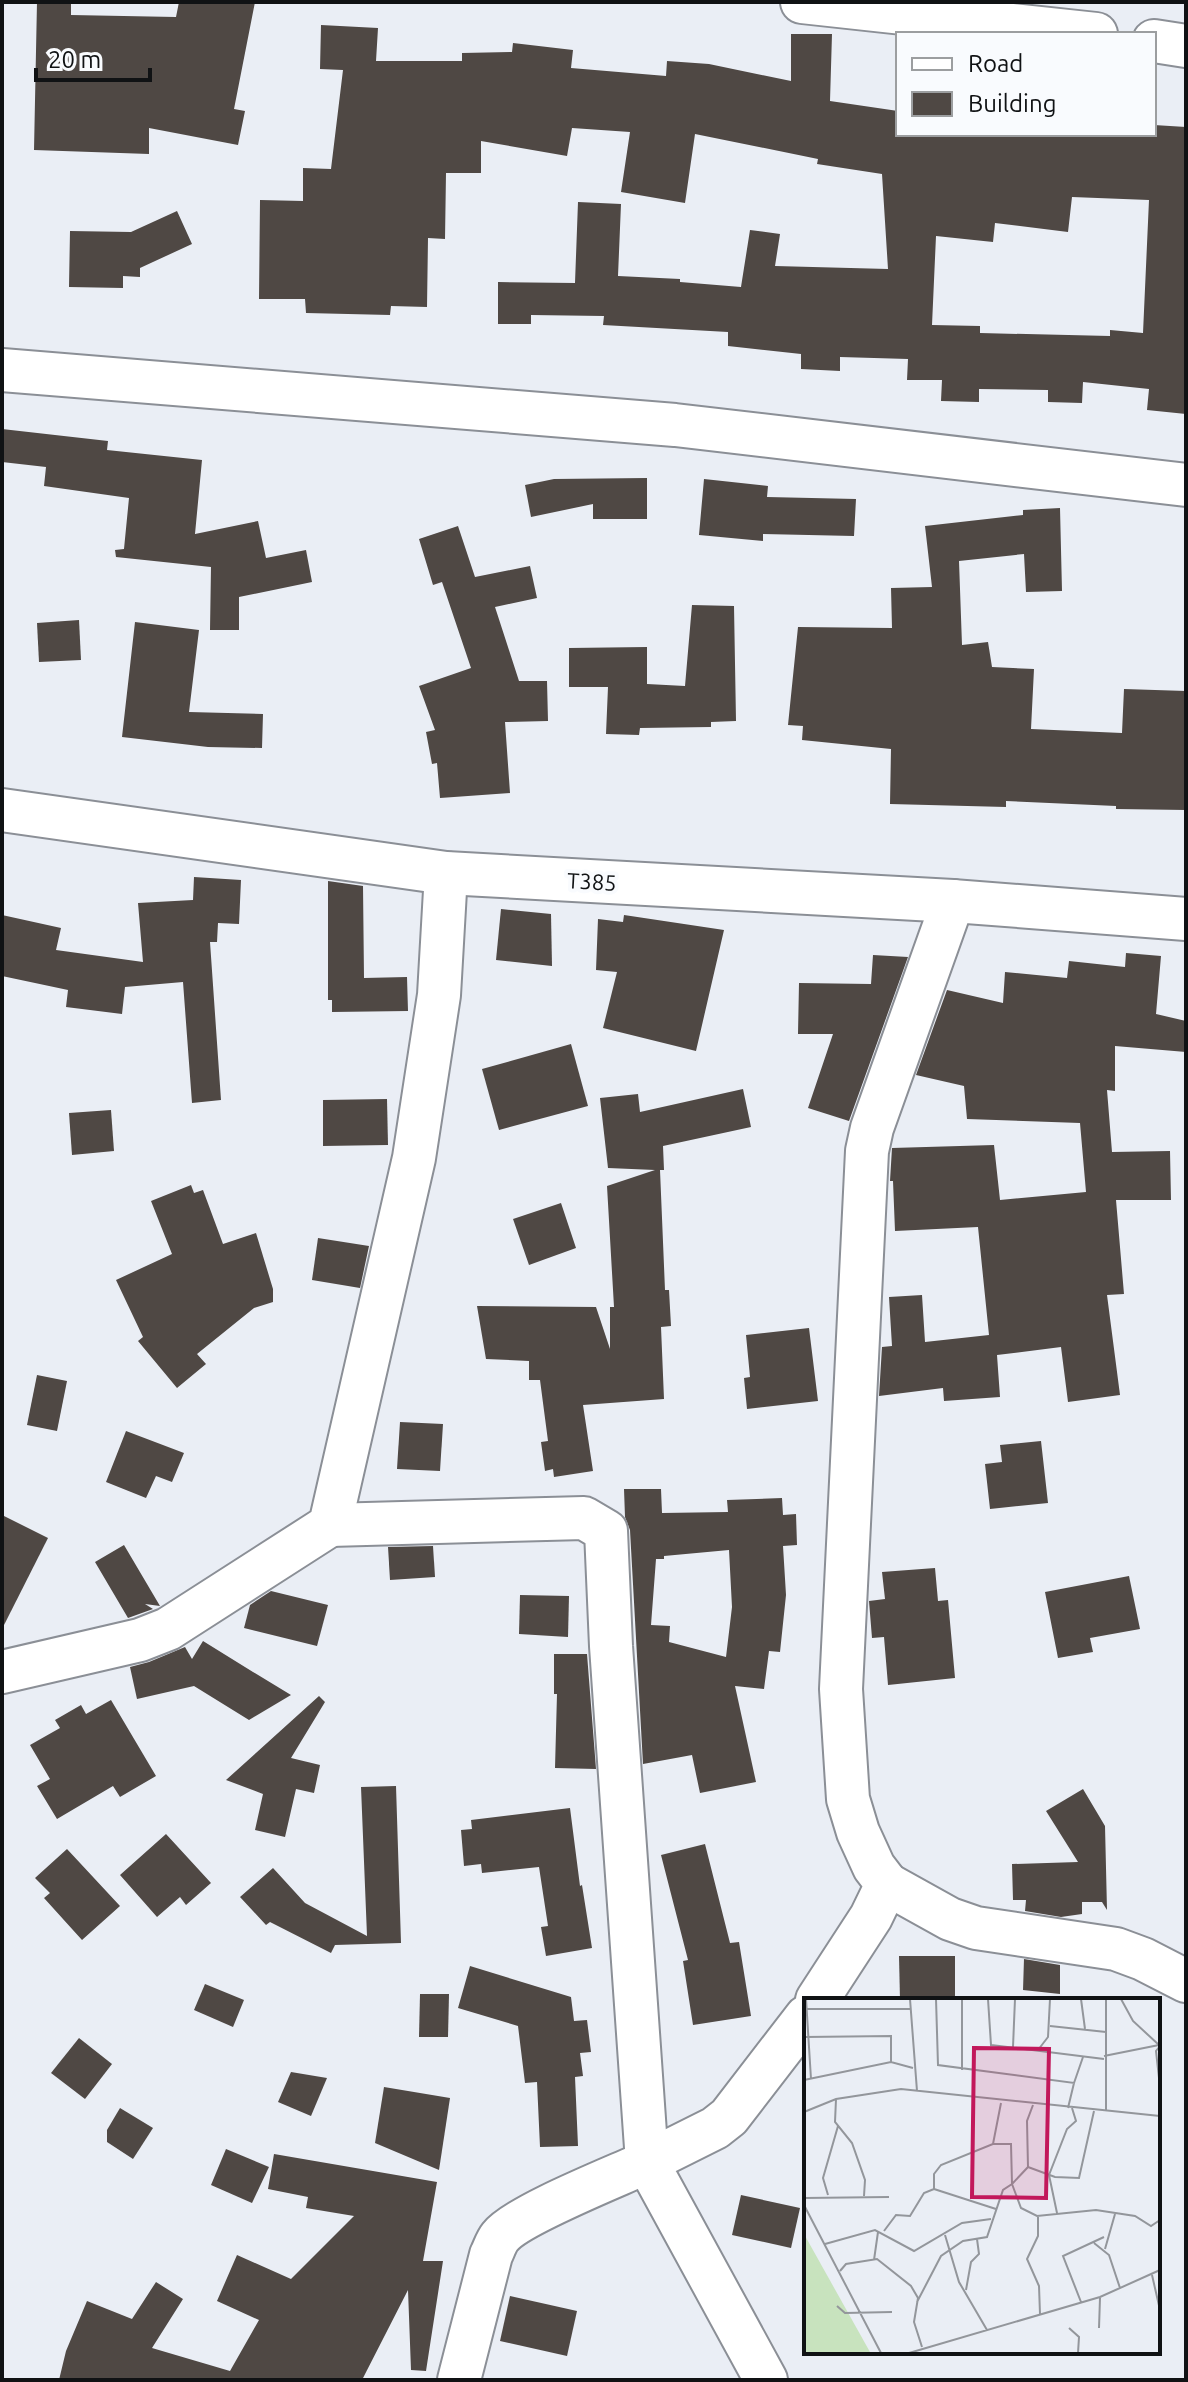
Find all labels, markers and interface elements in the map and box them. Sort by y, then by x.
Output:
scale bar [36,32,150,82]
legend [896,32,1156,136]
text: 20 m [48,46,101,73]
text: Road [968,50,1023,77]
text: Building [968,90,1056,117]
street label: T385 [567,867,617,895]
inset map [804,1998,1160,2354]

